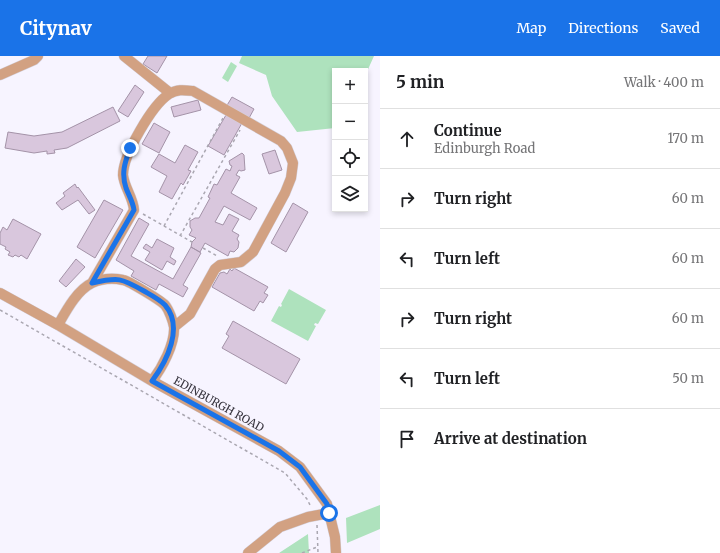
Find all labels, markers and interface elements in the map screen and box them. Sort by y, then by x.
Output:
text: Citynav [20,16,92,40]
text: Map [516,19,546,37]
text: Directions [568,19,638,37]
text: Saved [660,19,700,37]
map controls [332,68,368,212]
button: + [332,68,368,104]
text: 5 min [396,71,444,93]
text: Walk · 400 m [624,74,704,91]
button: − [332,104,368,140]
text: Continue [434,121,502,140]
icon: ahead [396,128,418,150]
text: 170 m [667,130,704,147]
route end [121,139,139,157]
button: locate [332,140,368,176]
text: Edinburgh Road [434,140,535,157]
button: layers [332,176,368,212]
icon: right [396,188,418,210]
text: Turn right [434,189,512,208]
text: 60 m [672,190,704,207]
icon: left [396,248,418,270]
text: Turn left [434,249,500,268]
text: 60 m [672,250,704,267]
icon: right [396,308,418,330]
text: Turn right [434,309,512,328]
text: 60 m [672,310,704,327]
icon: left [396,368,418,390]
text: Turn left [434,369,500,388]
text: 50 m [672,370,704,387]
street label: EDINBURGH ROAD [171,373,267,435]
icon: arrive [396,428,418,450]
text: Arrive at destination [434,429,587,448]
route start [320,504,338,522]

